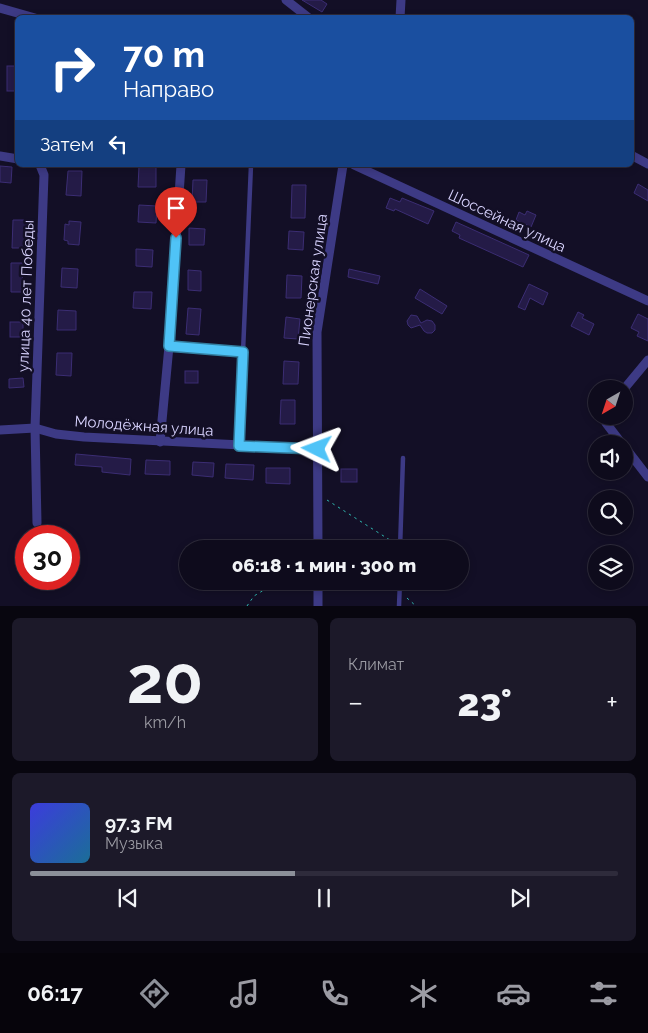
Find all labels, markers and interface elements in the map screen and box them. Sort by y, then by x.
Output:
text: 70 m [123,34,205,75]
icon: right [40,35,105,100]
text: Направо [123,76,214,102]
icon: left [104,130,132,158]
text: Затем [40,133,94,155]
street label: Шоссейная улица [445,186,569,256]
pin [155,187,197,238]
icon: arrive [162,194,190,222]
street label: Пионерская улица [295,213,331,347]
street label: улица 40 лет Победы [14,220,38,372]
north arrow [588,380,632,425]
map controls [588,380,633,590]
street label: Молодёжная улица [74,412,214,440]
position arrow [290,422,342,474]
button: sound [588,435,633,480]
button: search [588,490,633,535]
speed limit sign: 30 [15,525,80,590]
button: layers [588,545,633,590]
text: 06:18 · 1 мин · 300 m [232,554,416,576]
text: 20 [127,642,203,718]
text: Климат [348,655,404,674]
text: 23° [458,680,512,725]
text: − [348,686,363,719]
text: + [606,686,618,719]
text: km/h [144,713,186,732]
text: 97.3 FM [105,812,173,834]
text: Музыка [105,834,163,853]
icon: previous [114,884,142,912]
icon: pause [310,884,338,912]
icon: next [506,884,534,912]
icon: directions [137,976,172,1011]
icon: music [227,976,262,1011]
icon: phone [317,976,352,1011]
icon: climate [406,976,441,1011]
icon: car [496,976,531,1011]
icon: filters [586,976,621,1011]
text: 06:17 [27,980,83,1006]

